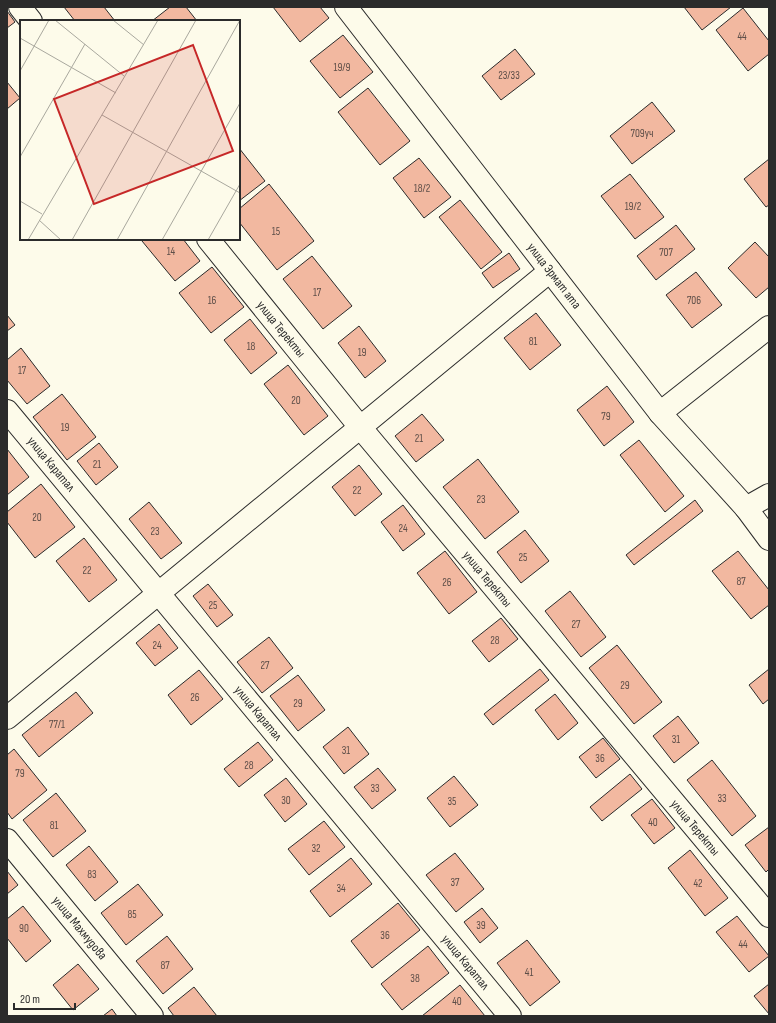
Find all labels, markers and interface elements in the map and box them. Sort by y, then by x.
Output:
inset map [20,20,240,240]
house number: 44 [737,30,747,43]
house number: 19/9 [334,61,351,74]
house number: 23/33 [498,69,520,82]
house number: 709уч [631,127,653,140]
house number: 18/2 [414,182,431,195]
house number: 19/2 [625,200,642,213]
house number: 15 [272,225,280,238]
street label: улица Эрмат ата [523,240,585,312]
house number: 14 [167,245,176,258]
house number: 707 [659,246,673,259]
house number: 17 [313,286,322,299]
house number: 16 [208,294,217,307]
house number: 706 [687,294,701,307]
street label: улица Теректы [253,298,309,361]
house number: 81 [529,335,537,348]
house number: 18 [247,340,256,353]
house number: 19 [358,346,366,359]
house number: 17 [18,364,27,377]
house number: 20 [291,394,301,407]
house number: 79 [601,410,611,423]
house number: 19 [61,421,69,434]
house number: 21 [415,432,423,445]
street label: улица Каратал [24,433,79,495]
house number: 21 [93,458,101,471]
house number: 22 [352,484,362,497]
house number: 23 [476,493,486,506]
house number: 20 [32,511,42,524]
house number: 24 [398,522,408,535]
house number: 23 [150,525,160,538]
street label: улица Теректы [459,548,515,610]
house number: 25 [519,551,527,564]
house number: 22 [82,564,92,577]
house number: 87 [736,575,746,588]
house number: 26 [442,576,452,589]
house number: 25 [209,599,217,612]
house number: 27 [572,618,581,631]
house number: 28 [490,634,500,647]
house number: 24 [152,639,162,652]
house number: 27 [261,659,270,672]
house number: 29 [620,679,630,692]
street label: улица Каратал [231,682,286,744]
house number: 26 [190,691,200,704]
house number: 29 [293,697,303,710]
house number: 77/1 [49,718,65,731]
house number: 31 [672,733,680,746]
house number: 31 [342,744,350,757]
house number: 36 [595,752,605,765]
house number: 28 [244,759,254,772]
house number: 79 [15,767,25,780]
house number: 33 [370,782,380,795]
house number: 33 [717,792,727,805]
house number: 30 [281,794,291,807]
house number: 35 [447,795,457,808]
street label: улица Теректы [667,796,723,859]
house number: 40 [648,816,658,829]
house number: 81 [50,819,58,832]
house number: 32 [311,842,321,855]
house number: 83 [87,868,97,881]
house number: 37 [450,876,460,889]
house number: 42 [693,877,703,890]
house number: 34 [336,882,346,895]
street label: улица Махмудова [49,893,110,963]
house number: 85 [127,908,137,921]
house number: 39 [476,919,486,932]
house number: 90 [19,922,29,935]
house number: 36 [380,929,390,942]
street label: улица Каратал [438,932,493,993]
house number: 44 [738,938,748,951]
house number: 87 [160,959,170,972]
house number: 41 [525,966,533,979]
house number: 38 [410,972,420,985]
scale bar [14,985,75,1011]
text: 20 m [20,992,40,1007]
house number: 40 [452,995,462,1008]

